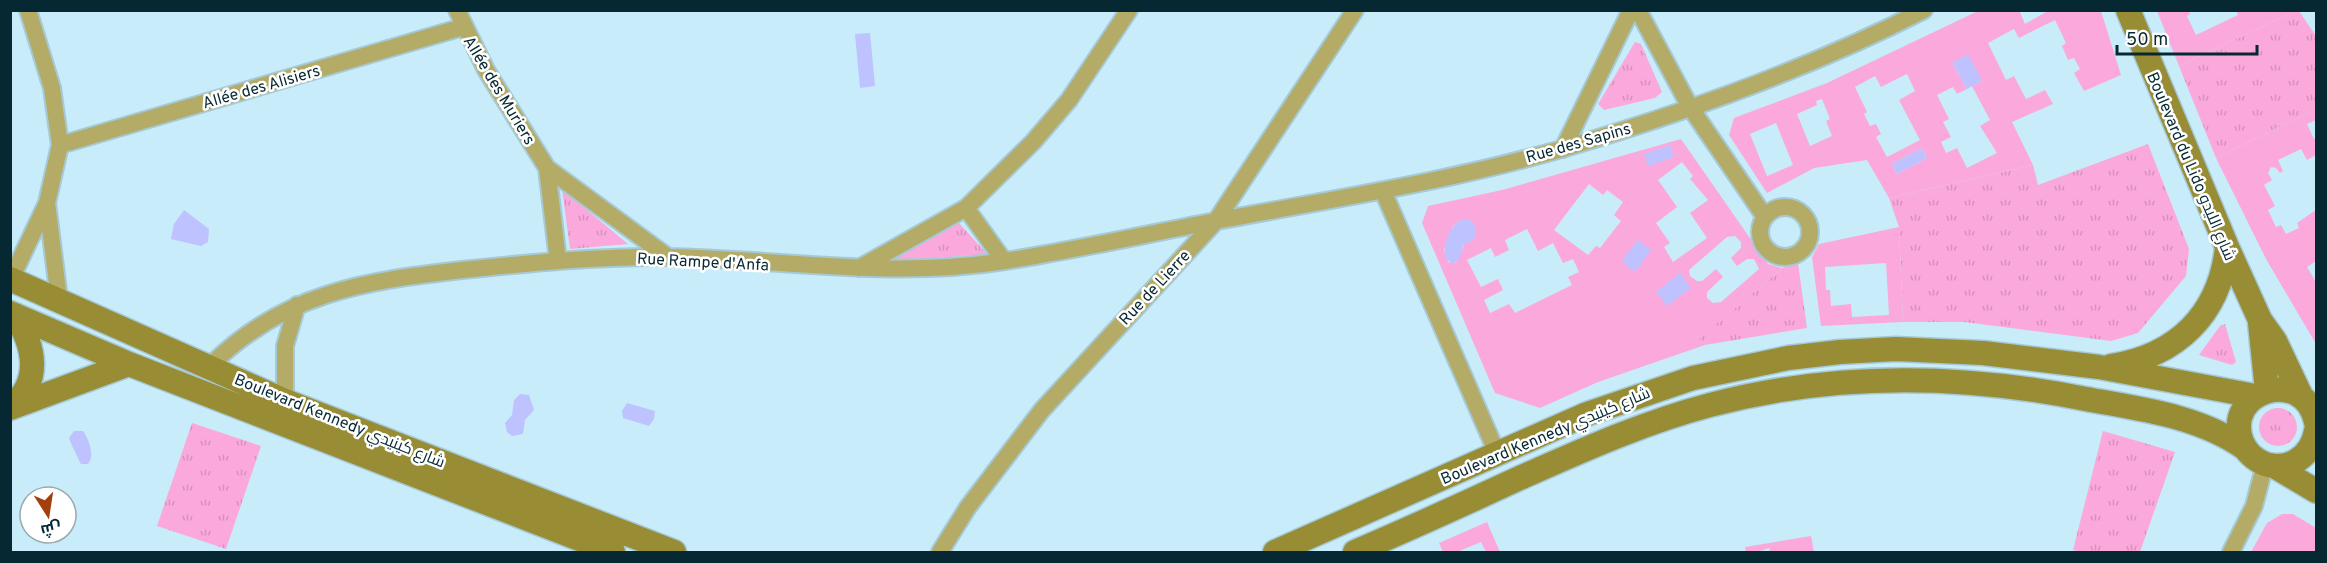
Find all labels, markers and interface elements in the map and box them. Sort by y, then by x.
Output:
scale bar [2117,18,2256,56]
text: 50 m [2126,29,2168,52]
street label: Allée des Muriers [458,33,539,149]
street label: Allée des Alisiers [200,62,323,114]
street label: Boulevard du Lido شارع الليدو [2141,69,2239,264]
street label: Rue des Sapins [1524,119,1633,168]
street label: Rue de Lierre [1116,247,1195,330]
street label: Rue Rampe d'Anfa [636,250,769,276]
street label: Boulevard Kennedy شارع كينيدي [230,370,447,475]
street label: Boulevard Kennedy شارع كينيدي [1438,384,1654,492]
north arrow [18,485,78,545]
text: ش [39,516,63,540]

